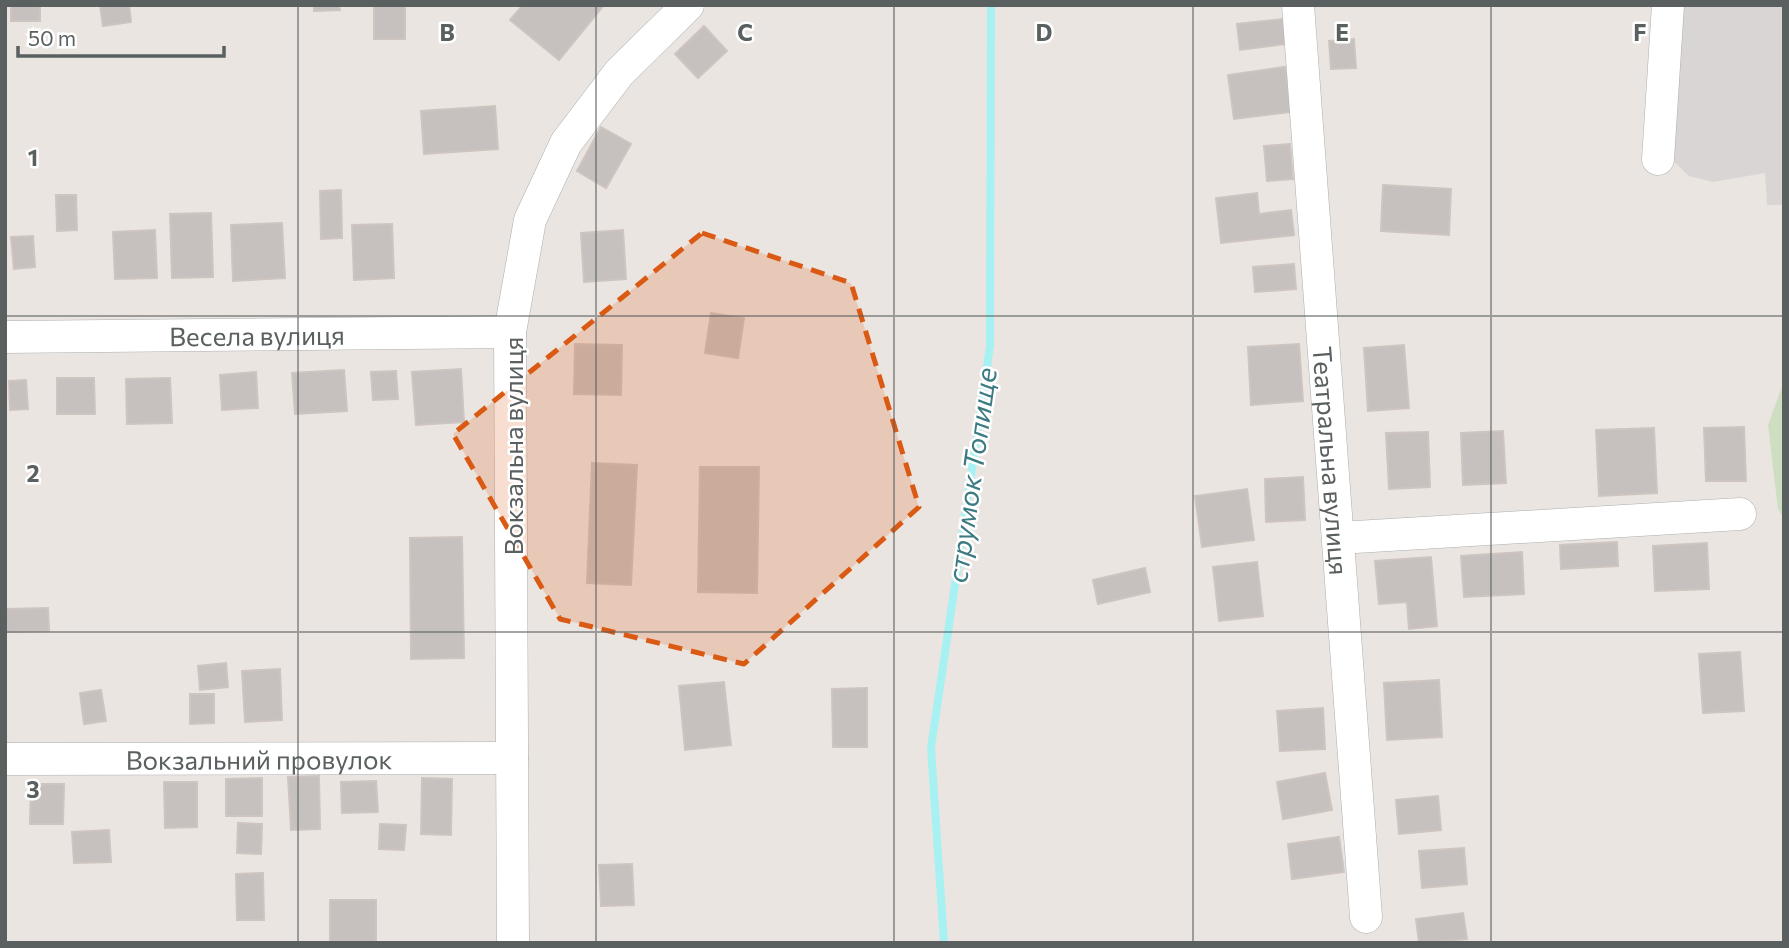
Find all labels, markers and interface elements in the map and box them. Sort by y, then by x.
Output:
scale bar [18,14,224,58]
text: B [439,18,455,46]
text: C [737,18,753,46]
text: D [1036,18,1053,46]
text: E [1335,18,1349,46]
text: F [1633,18,1647,46]
text: 50 m [28,25,76,50]
text: 1 [28,143,38,171]
street label: Весела вулиця [169,318,345,351]
street label: Вокзальна вулиця [497,337,528,555]
street label: Театральна вулиця [1308,345,1356,576]
water label: струмок Топище [939,365,1003,585]
text: 2 [26,459,40,487]
street label: Вокзальний провулок [126,743,392,774]
text: 3 [26,775,40,803]

